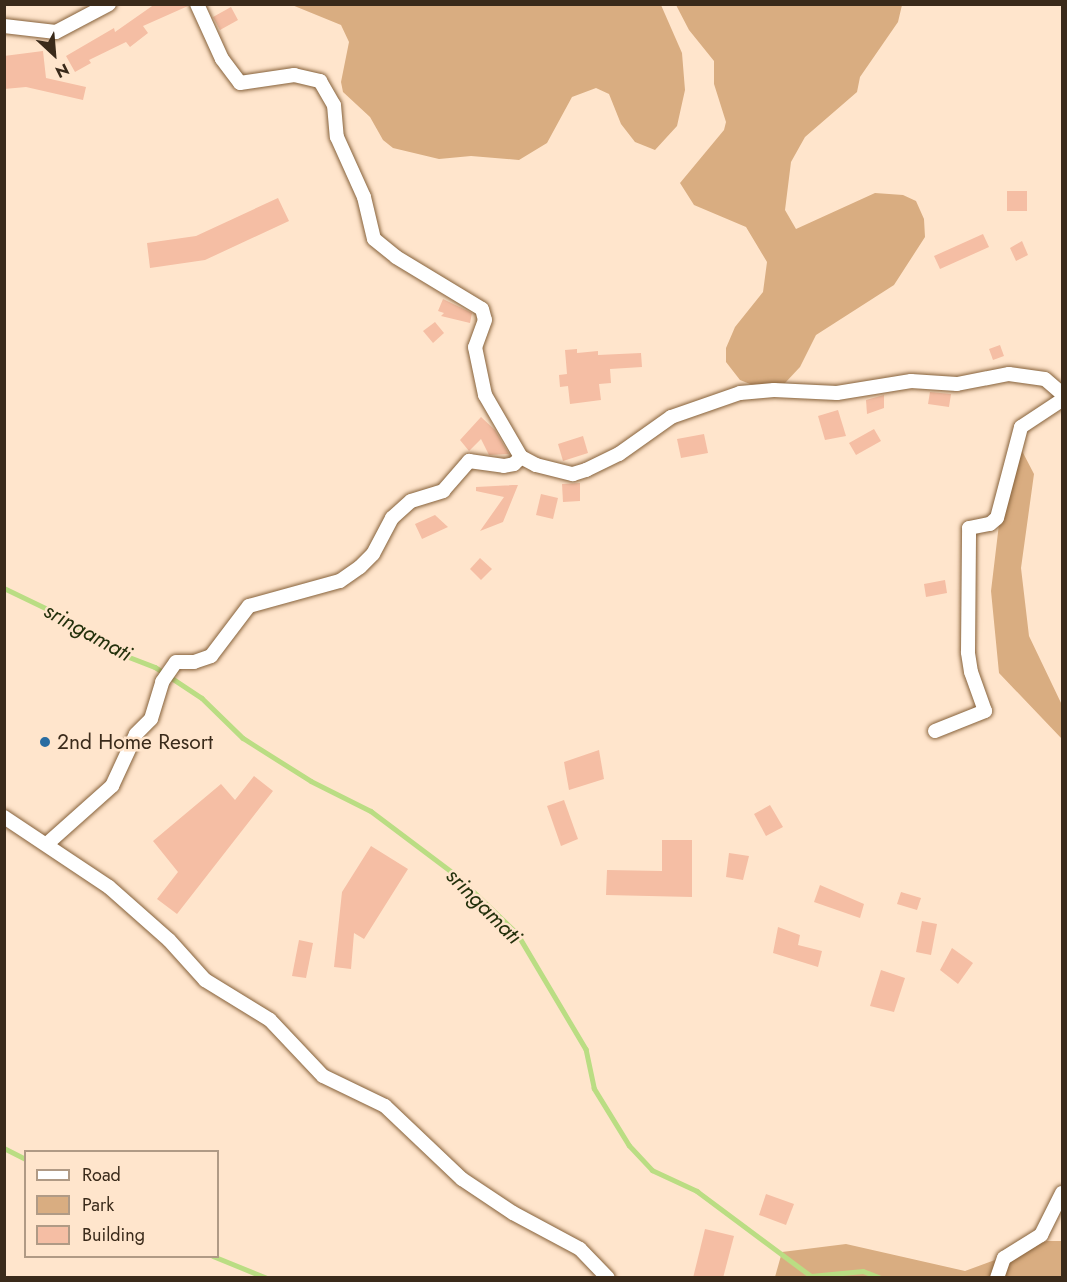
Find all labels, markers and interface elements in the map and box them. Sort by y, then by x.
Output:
north arrow [24,24,84,84]
text: N [51,58,73,84]
water label: sringamati [39,597,137,667]
place label: 2nd Home Resort [57,729,213,755]
marker: 2nd Home Resort [38,735,52,749]
water label: sringamati [441,863,527,949]
legend [24,1150,219,1258]
text: Road [82,1162,121,1188]
text: Park [82,1192,114,1218]
text: Building [82,1222,145,1248]

